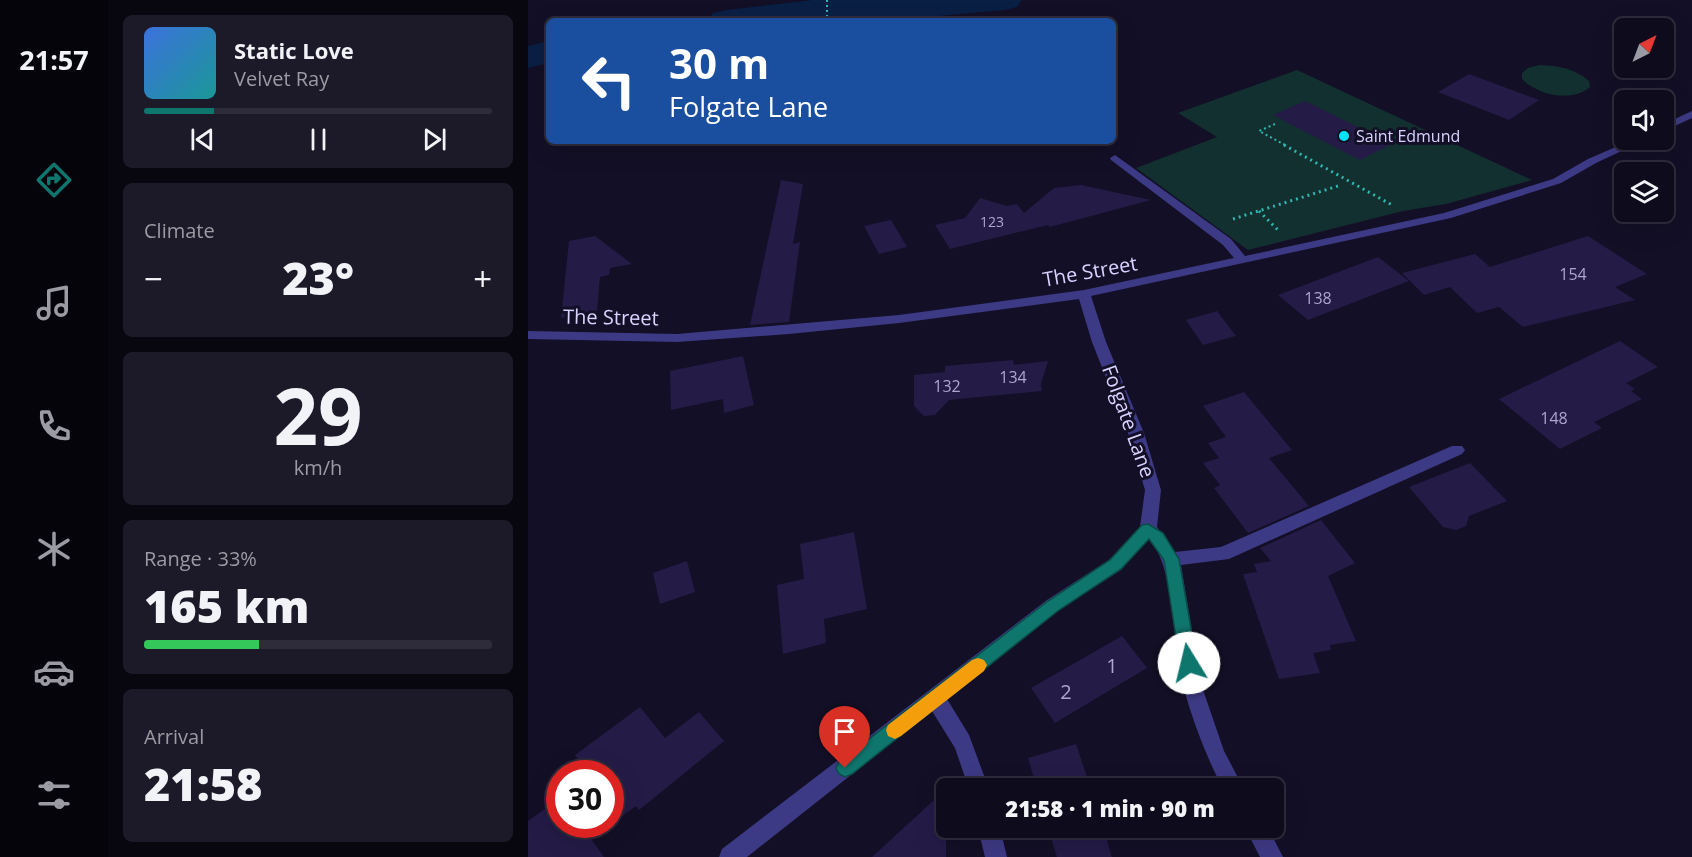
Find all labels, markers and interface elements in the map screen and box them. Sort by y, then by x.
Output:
north arrow [1614,18,1674,78]
map controls [1614,18,1674,222]
text: 30 m [669,34,769,91]
text: Static Love [234,35,354,65]
text: 21:57 [19,41,89,78]
icon: left [570,42,648,120]
text: Velvet Ray [234,65,329,92]
text: Folgate Lane [669,88,828,125]
button: sound [1614,90,1674,150]
icon: previous [186,123,219,156]
icon: pause [302,123,335,156]
icon: next [418,123,451,156]
place label: Saint Edmund [1356,125,1460,147]
marker: Saint Edmund [1337,129,1351,143]
icon: directions [33,159,75,201]
button: layers [1614,162,1674,222]
house number: 123 [980,212,1004,231]
text: Climate [144,217,215,244]
text: 23° [282,247,354,308]
street label: The Street [1041,249,1139,293]
text: − [144,256,163,301]
text: + [473,256,492,301]
house number: 154 [1559,263,1587,285]
icon: music [33,282,75,324]
house number: 138 [1304,287,1332,309]
street label: The Street [563,303,659,331]
street label: Folgate Lane [1096,361,1162,481]
text: 29 [273,362,363,468]
house number: 134 [999,366,1027,388]
house number: 132 [933,375,961,397]
icon: phone [33,405,75,447]
house number: 148 [1540,407,1568,429]
text: km/h [294,454,342,481]
icon: climate [33,528,75,570]
text: Range · 33% [144,545,257,572]
text: 165 km [144,575,309,636]
position arrow [1157,631,1221,695]
icon: car [33,651,75,693]
house number: 1 [1106,652,1118,679]
house number: 2 [1060,678,1072,705]
pin [819,706,870,768]
icon: arrive [828,715,861,748]
text: Arrival [144,723,204,750]
text: 21:58 [144,753,262,814]
speed limit sign: 30 [546,760,624,838]
icon: filters [33,774,75,816]
text: 21:58 · 1 min · 90 m [1005,793,1215,823]

